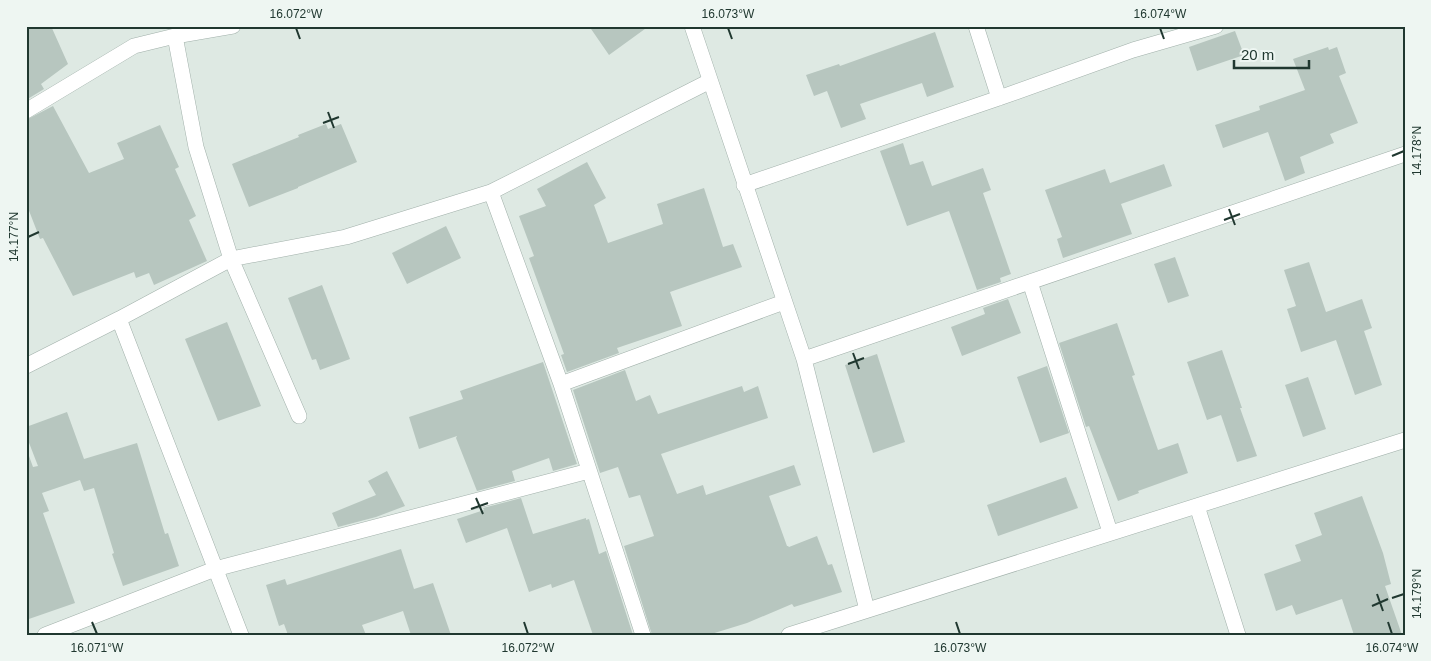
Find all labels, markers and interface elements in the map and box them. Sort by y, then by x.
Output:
text: 16.072°W [270,7,323,21]
text: 16.073°W [702,7,755,21]
text: 16.074°W [1134,7,1187,21]
scale bar [1234,38,1308,70]
text: 20 m [1241,46,1274,63]
text: 14.178°N [1410,126,1424,176]
text: 14.177°N [7,212,21,262]
text: 14.179°N [1410,569,1424,619]
text: 16.071°W [71,641,124,655]
text: 16.072°W [502,641,555,655]
text: 16.073°W [934,641,987,655]
text: 16.074°W [1366,641,1419,655]

